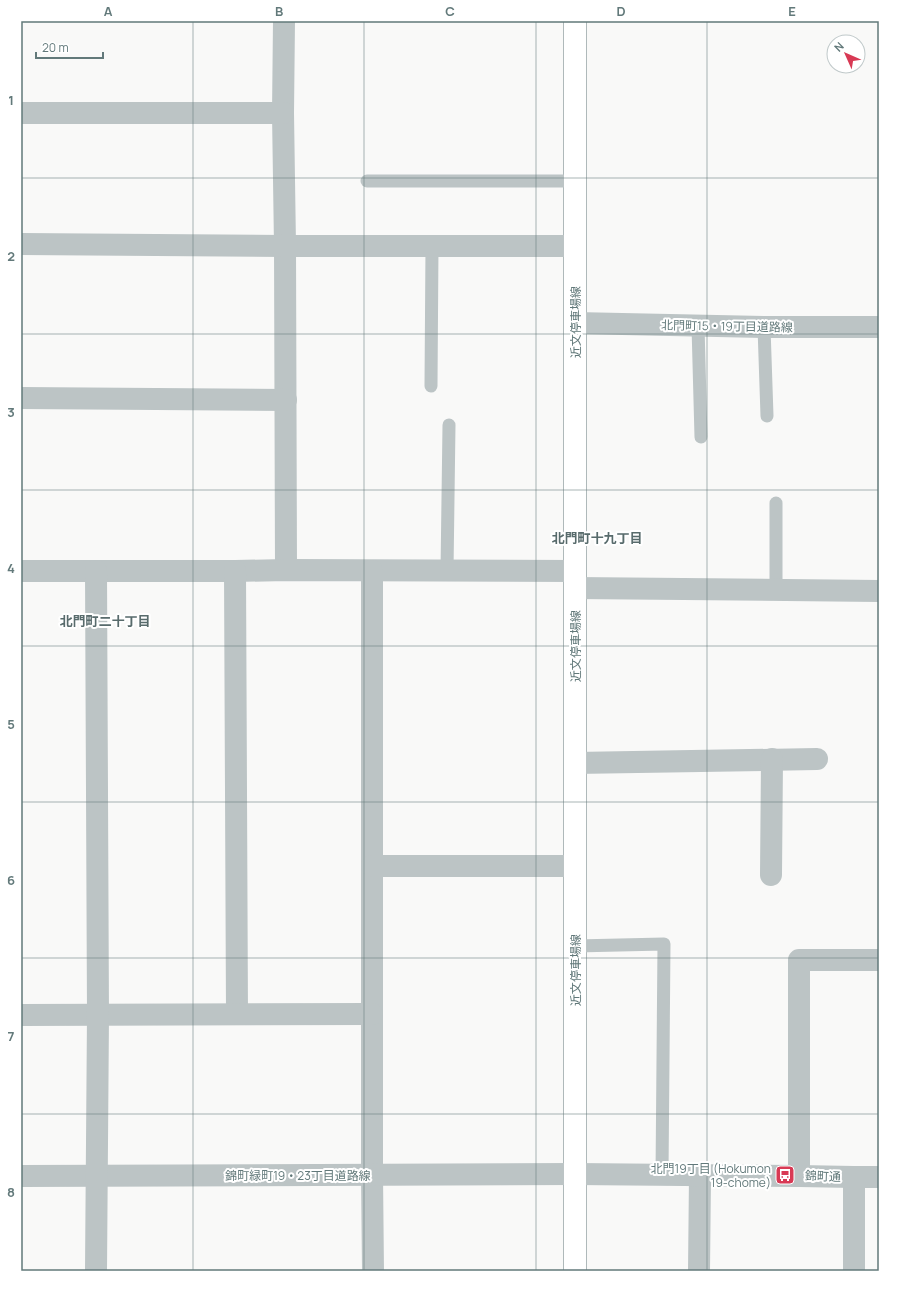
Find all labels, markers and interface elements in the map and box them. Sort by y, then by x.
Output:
text: A [104,2,113,20]
text: B [275,2,283,20]
text: C [445,2,455,20]
text: D [616,2,626,20]
text: E [788,2,796,20]
scale bar [36,34,103,60]
north arrow [826,34,866,74]
text: N [830,38,847,55]
text: 20 m [42,39,69,56]
text: 1 [8,91,14,109]
text: 2 [7,247,15,265]
street label: 近文停車場線 [567,286,584,358]
street label: 北門町15・19丁目道路線 [661,316,793,336]
text: 3 [7,403,15,421]
district label: 北門町十九丁目 [551,529,643,547]
text: 4 [7,559,15,577]
street label: 近文停車場線 [567,610,584,682]
district label: 北門町二十丁目 [59,612,151,630]
text: 5 [7,715,15,733]
text: 6 [7,871,15,889]
street label: 近文停車場線 [567,934,584,1006]
text: 7 [8,1027,15,1045]
place label: 北門19丁目 (Hokumon 19-chome) [651,1160,771,1191]
bus stop icon: 北門19丁目 (Hokumon 19-chome) [774,1164,796,1186]
street label: 錦町緑町19・23丁目道路線 [225,1167,371,1184]
street label: 錦町通 [805,1167,841,1185]
text: 8 [7,1183,15,1201]

